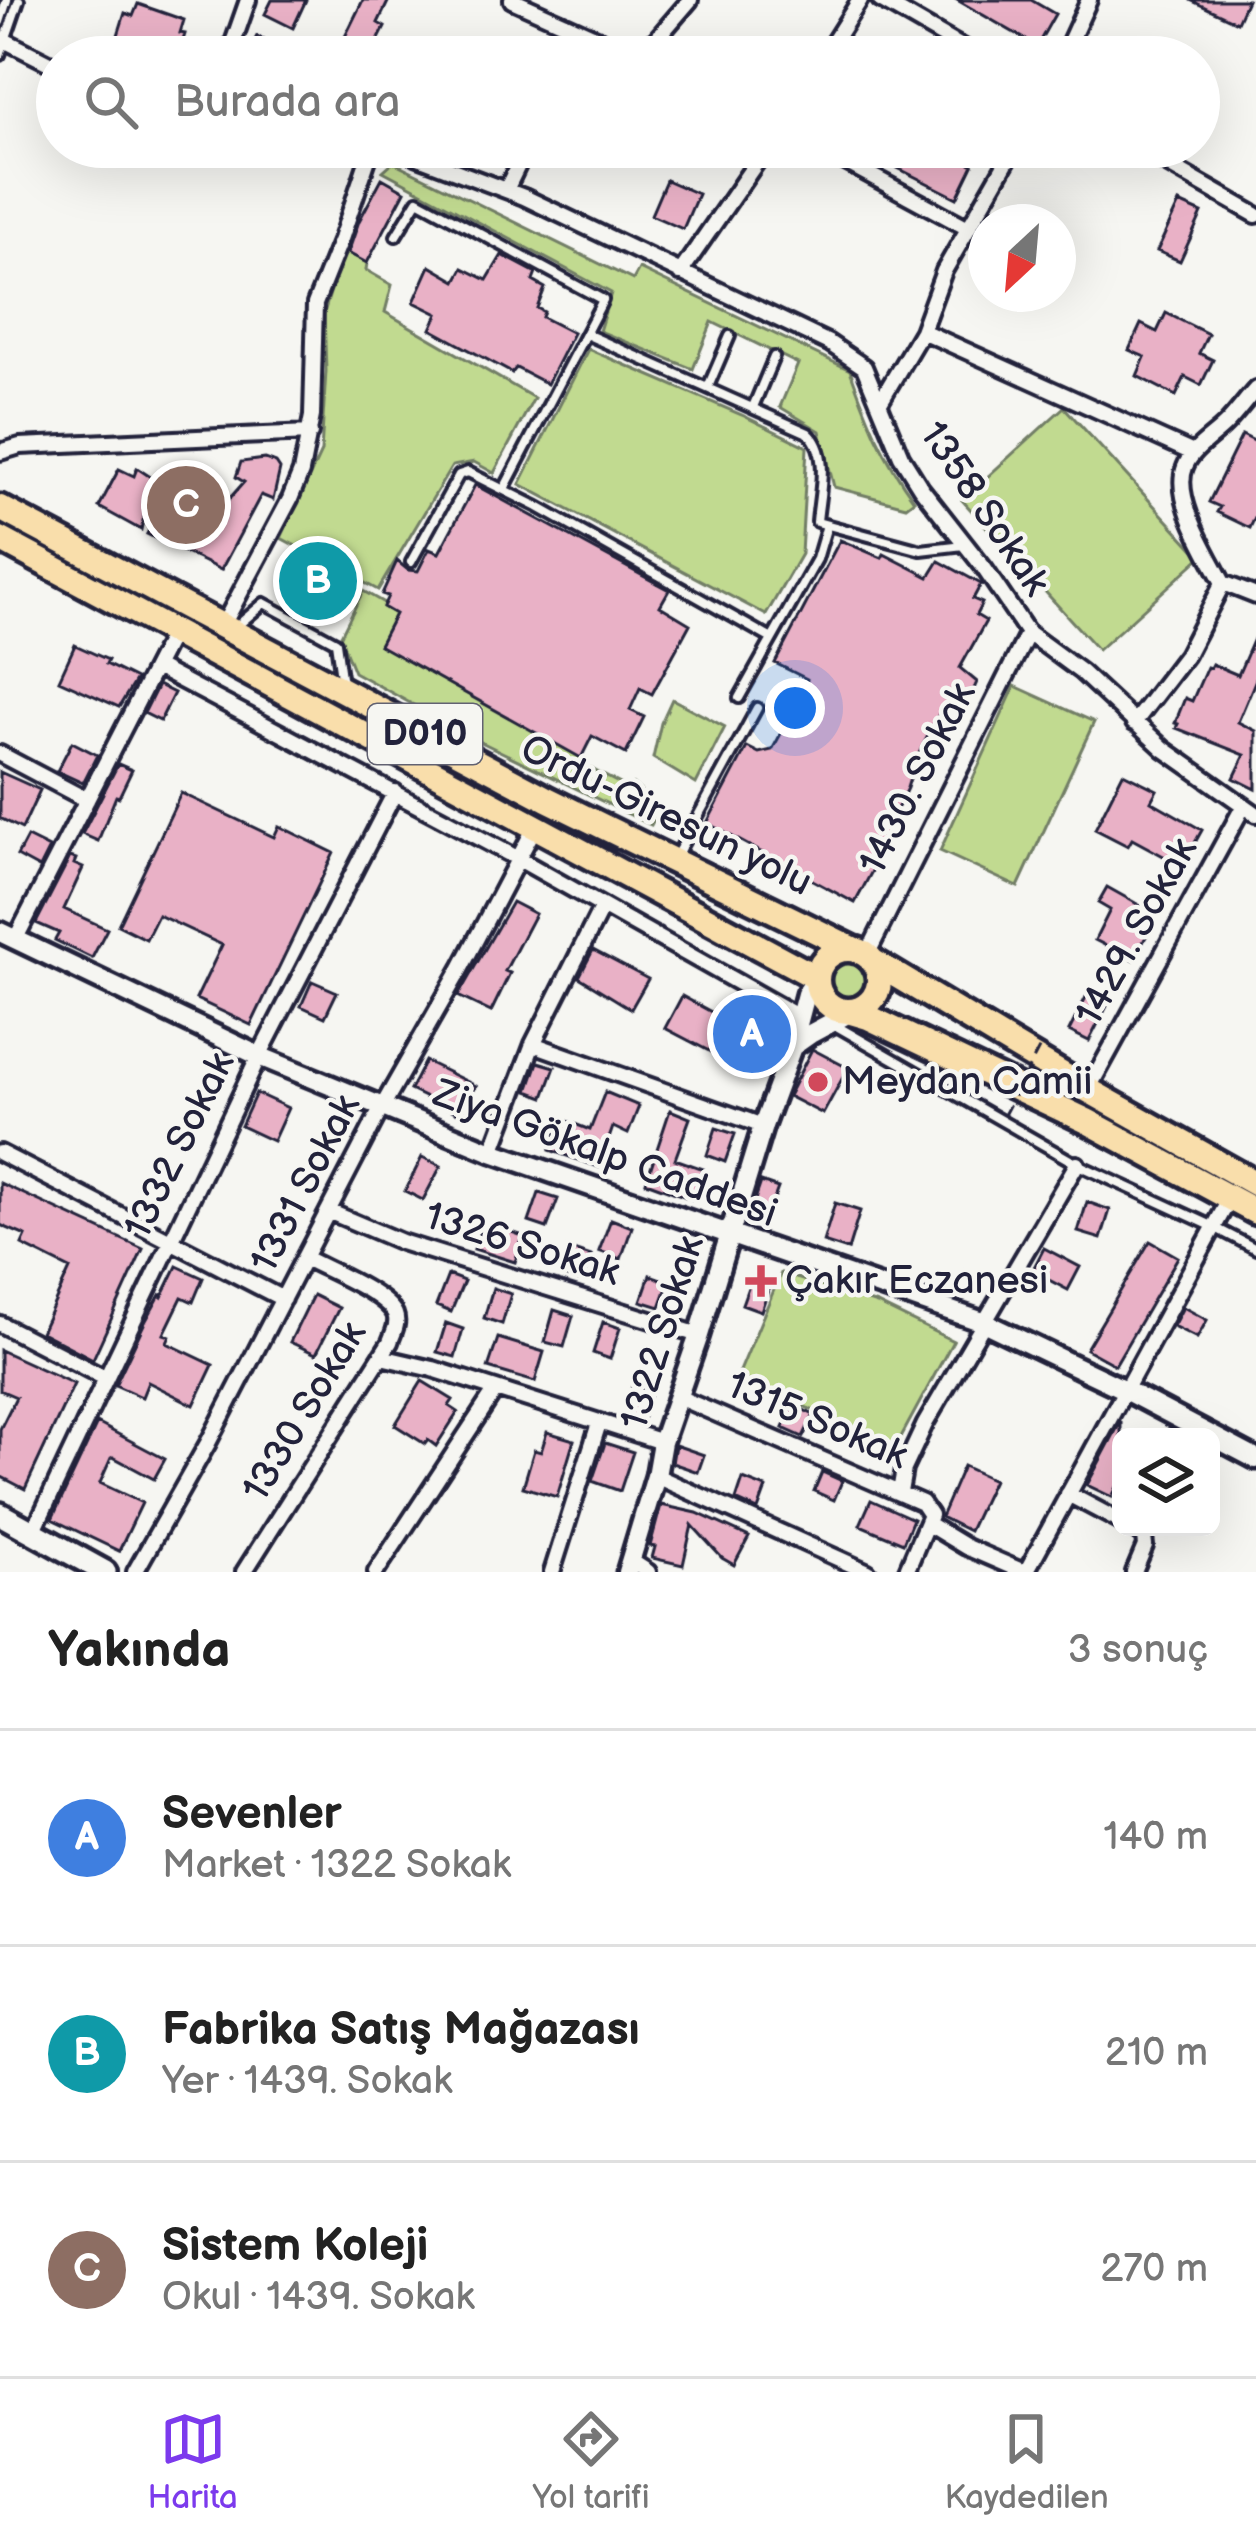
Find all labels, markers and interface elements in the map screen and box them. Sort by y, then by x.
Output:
search box [36,36,1220,168]
icon: search [78,69,144,135]
text: Burada ara [174,75,400,130]
north arrow [968,204,1076,312]
street label: 1358 Sokak [909,413,1060,605]
pin: C [147,460,225,550]
pin: B [279,536,357,626]
street label: 1430. Sokak [850,675,987,883]
your location [765,678,825,738]
road number: D010 [368,704,482,764]
street label: Ordu-Giresun yolu [513,725,819,907]
street label: 1429. Sokak [1066,829,1208,1034]
pin: A [713,989,791,1079]
street label: 1332 Sokak [115,1044,246,1247]
place label: Meydan Camii [842,1059,1092,1106]
marker: Meydan Camii [805,1069,831,1095]
street label: Ziya Gökalp Caddesi [426,1070,783,1238]
street label: 1331 Sokak [241,1086,371,1281]
street label: 1326 Sokak [419,1193,626,1297]
street label: 1322 Sokak [611,1230,715,1436]
place label: Çakır Eczanesi [785,1258,1048,1305]
marker: Çakır Eczanesi [748,1268,774,1294]
street label: 1330 Sokak [233,1313,377,1510]
street label: 1315 Sokak [720,1362,915,1480]
map controls [1112,1428,1220,1536]
button: layers [1112,1428,1220,1536]
text: Yakında [48,1620,231,1681]
text: 3 sonuç [1068,1627,1208,1674]
text: Sevenler [162,1787,342,1842]
text: A [75,1814,99,1861]
text: 140 m [1103,1814,1208,1861]
text: Market · 1322 Sokak [162,1842,511,1889]
text: Fabrika Satış Mağazası [162,2003,640,2058]
text: B [73,2030,101,2077]
text: 210 m [1105,2030,1208,2077]
text: Yer · 1439. Sokak [162,2058,452,2105]
text: Sistem Koleji [162,2219,428,2274]
text: C [73,2246,101,2293]
text: 270 m [1100,2246,1208,2293]
text: Okul · 1439. Sokak [162,2274,475,2321]
tab: Harita [147,2406,238,2518]
tab: Yol tarifi [533,2406,650,2518]
tab: Kaydedilen [944,2406,1109,2518]

